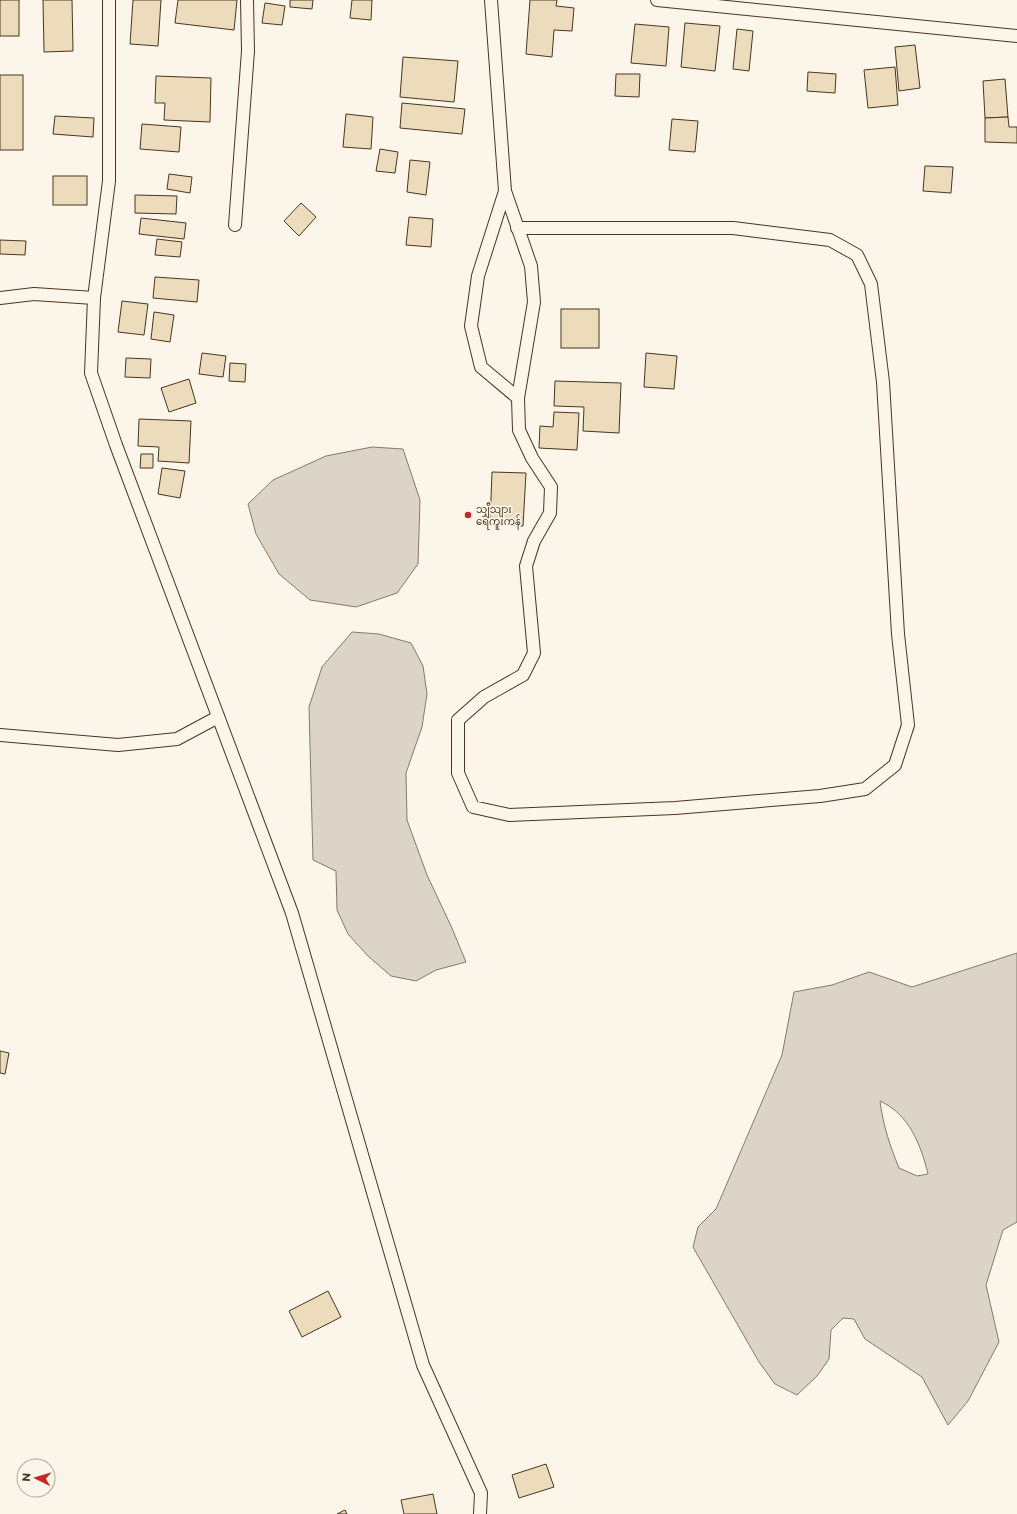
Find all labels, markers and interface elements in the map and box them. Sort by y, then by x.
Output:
place label: သျှီသျား ရေကူးကန် [476,502,521,530]
marker: သျှီသျား ရေကူးကန် [463,510,473,520]
north arrow [16,1458,56,1498]
text: N [19,1472,33,1482]

